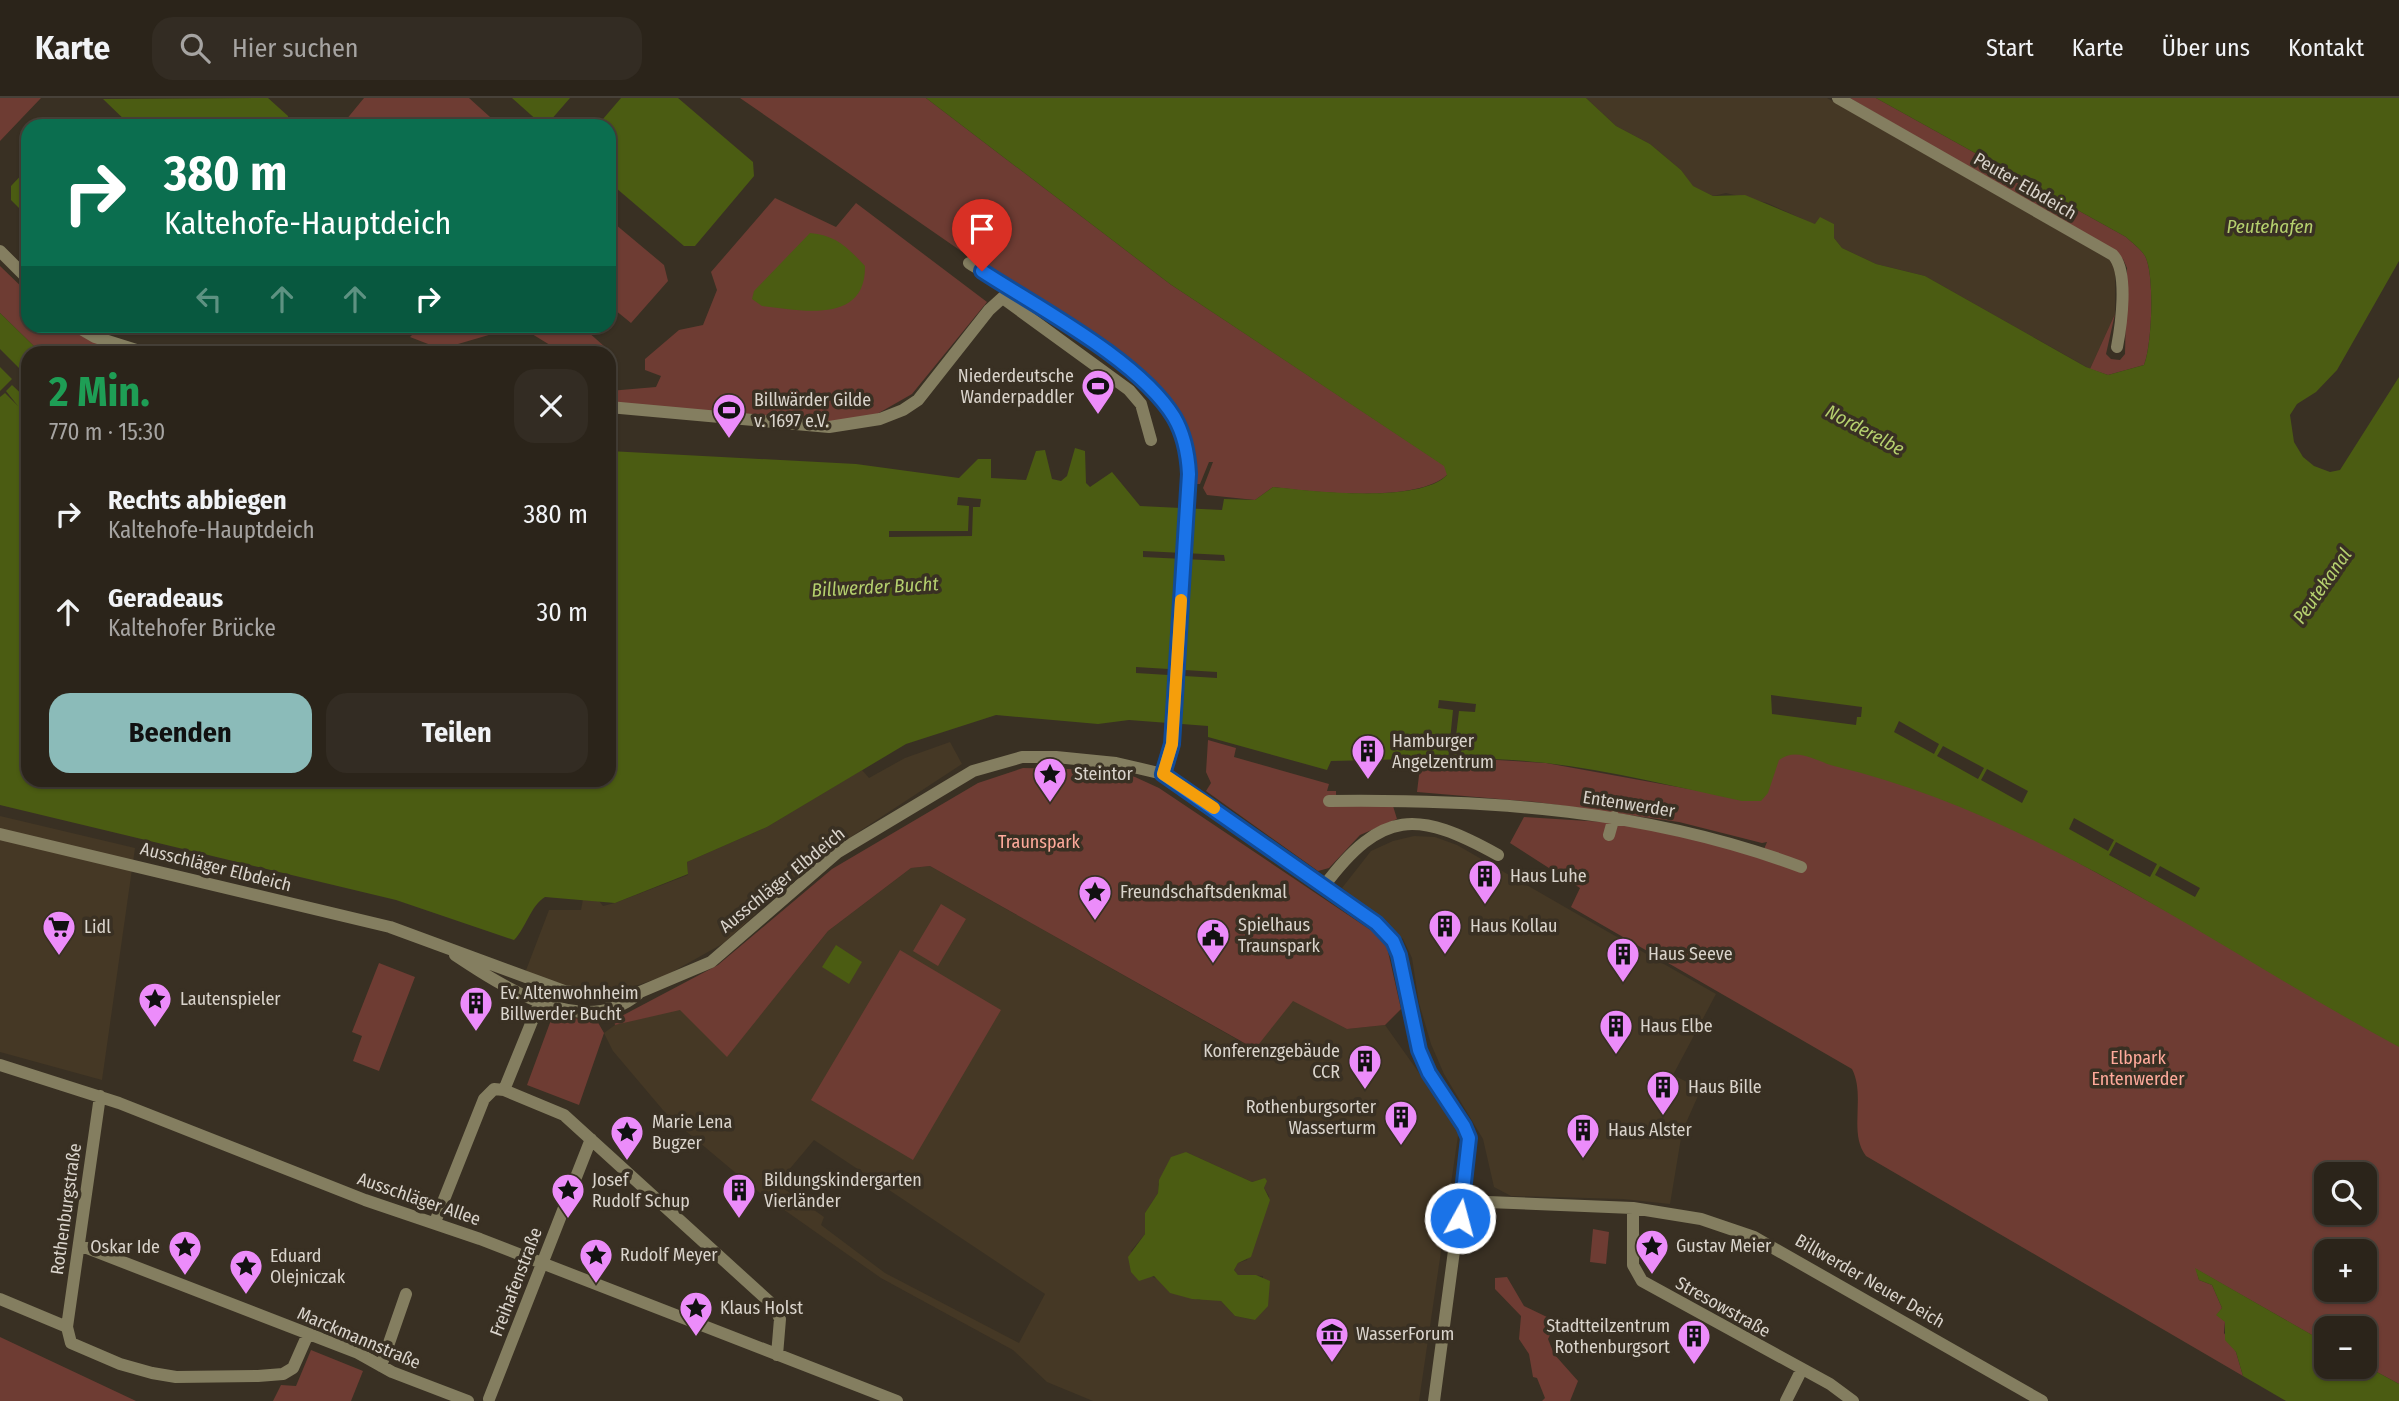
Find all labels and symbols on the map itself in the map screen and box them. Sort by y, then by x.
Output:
street label: Peuter Elbdeich [1970,148,2080,224]
pin [952,199,1012,271]
water label: Peutehafen [2227,215,2313,238]
place label: Niederdeutsche Wanderpaddler [958,365,1075,408]
sports icon: Niederdeutsche Wanderpaddler [1079,367,1117,416]
place label: Billwärder Gilde v. 1697 e.V. [754,389,871,432]
sports icon: Billwärder Gilde v. 1697 e.V. [710,391,748,440]
water label: Norderelbe [1822,400,1908,460]
water label: Peutekanal [2288,544,2356,628]
water label: Billwerder Bucht [811,572,940,602]
place label: Hamburger Angelzentrum [1392,730,1494,773]
building icon: Hamburger Angelzentrum [1349,732,1387,781]
place icon: Steintor [1031,755,1069,804]
place label: Steintor [1074,763,1134,785]
street label: Entenwerder [1581,786,1677,822]
street label: Ausschläger Elbdeich [715,823,849,937]
park label: Traunspark [998,831,1081,853]
street label: Ausschläger Elbdeich [138,838,294,896]
building icon: Haus Luhe [1466,857,1504,906]
place label: Haus Luhe [1510,865,1587,887]
place icon: Freundschaftsdenkmal [1076,873,1114,922]
place label: Freundschaftsdenkmal [1120,881,1287,903]
building icon: Haus Kollau [1426,907,1464,956]
supermarket icon: Lidl [40,908,78,957]
place label: Spielhaus Traunspark [1238,914,1320,957]
place label: Haus Kollau [1470,915,1557,937]
place label: Lidl [84,916,111,938]
public building icon: Spielhaus Traunspark [1194,916,1232,965]
building icon: Haus Seeve [1604,935,1642,984]
place label: Haus Seeve [1648,943,1733,965]
place icon: Lautenspieler [136,980,174,1029]
place label: Ev. Altenwohnheim Billwerder Bucht [500,982,639,1025]
building icon: Ev. Altenwohnheim Billwerder Bucht [457,984,495,1033]
place label: Lautenspieler [180,988,281,1010]
building icon: Haus Elbe [1597,1007,1635,1056]
place label: Haus Elbe [1640,1015,1713,1037]
place label: Konferenzgebäude CCR [1203,1040,1340,1083]
building icon: Konferenzgebäude CCR [1346,1042,1384,1091]
park label: Elbpark Entenwerder [2091,1047,2185,1090]
building icon: Haus Bille [1644,1068,1682,1117]
place label: Haus Bille [1688,1076,1762,1098]
place label: Rothenburgsorter Wasserturm [1246,1096,1377,1139]
building icon: Rothenburgsorter Wasserturm [1382,1098,1420,1147]
place label: Marie Lena Bugzer [652,1111,733,1154]
building icon: Haus Alster [1564,1111,1602,1160]
place icon: Marie Lena Bugzer [608,1113,646,1162]
place label: Haus Alster [1608,1119,1692,1141]
street label: Rothenburgstraße [46,1142,86,1276]
street label: Ausschläger Allee [355,1168,484,1230]
place label: Josef Rudolf Schup [592,1169,690,1212]
place label: Bildungskindergarten Vierländer [764,1169,922,1212]
place icon: Josef Rudolf Schup [549,1171,587,1220]
building icon: Bildungskindergarten Vierländer [720,1171,758,1220]
position arrow [1423,1181,1497,1255]
street label: Freihafenstraße [485,1224,547,1340]
place icon: Gustav Meier [1633,1227,1671,1276]
place icon: Oskar Ide [166,1228,204,1277]
street label: Billwerder Neuer Deich [1791,1229,1949,1333]
place label: Gustav Meier [1676,1235,1772,1257]
place label: Oskar Ide [90,1236,160,1258]
place icon: Rudolf Meyer [577,1236,615,1285]
place label: Rudolf Meyer [620,1244,718,1266]
place label: Eduard Olejniczak [270,1245,346,1288]
place icon: Eduard Olejniczak [227,1247,265,1296]
street label: Stresowstraße [1672,1272,1774,1342]
place icon: Klaus Holst [677,1289,715,1338]
place label: Klaus Holst [720,1297,803,1319]
street label: Marckmannstraße [294,1302,424,1374]
museum icon: WasserForum [1313,1315,1351,1364]
place label: Stadtteilzentrum Rothenburgsort [1546,1315,1670,1358]
building icon: Stadtteilzentrum Rothenburgsort [1675,1317,1713,1366]
place label: WasserForum [1356,1323,1454,1345]

